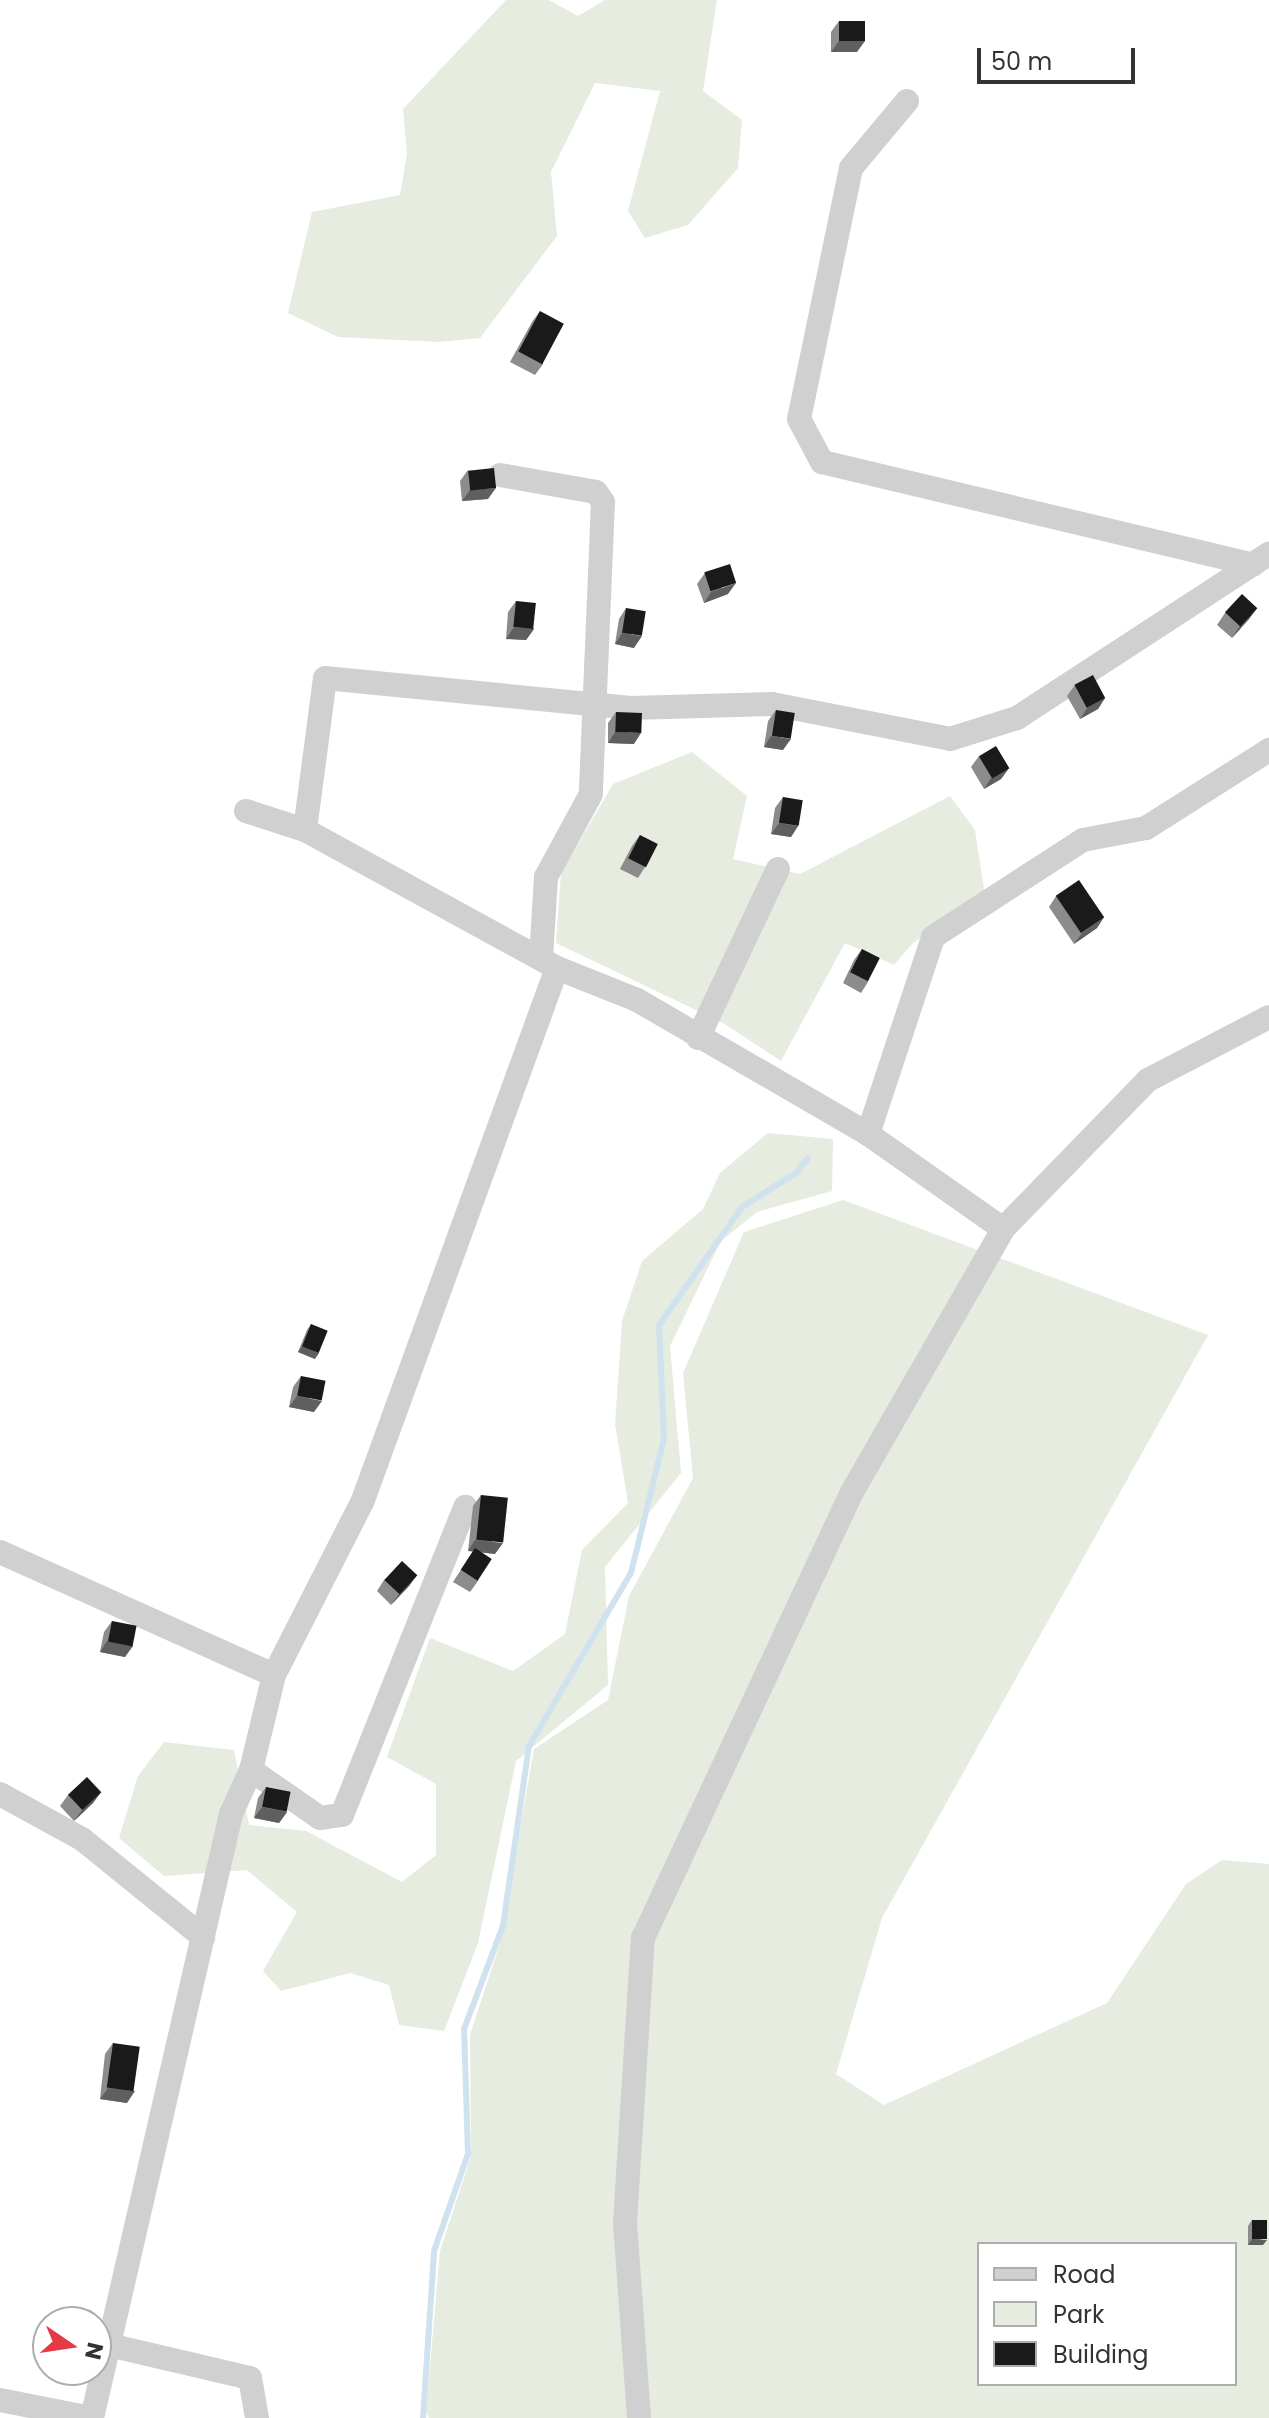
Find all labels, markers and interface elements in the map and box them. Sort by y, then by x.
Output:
scale bar [981,32,1139,82]
text: 50 m [991,45,1052,78]
legend [977,2242,1237,2386]
text: Road [1053,2258,1115,2291]
text: Park [1053,2298,1104,2331]
north arrow [32,2306,112,2386]
text: Building [1053,2338,1149,2371]
text: N [77,2340,111,2363]

